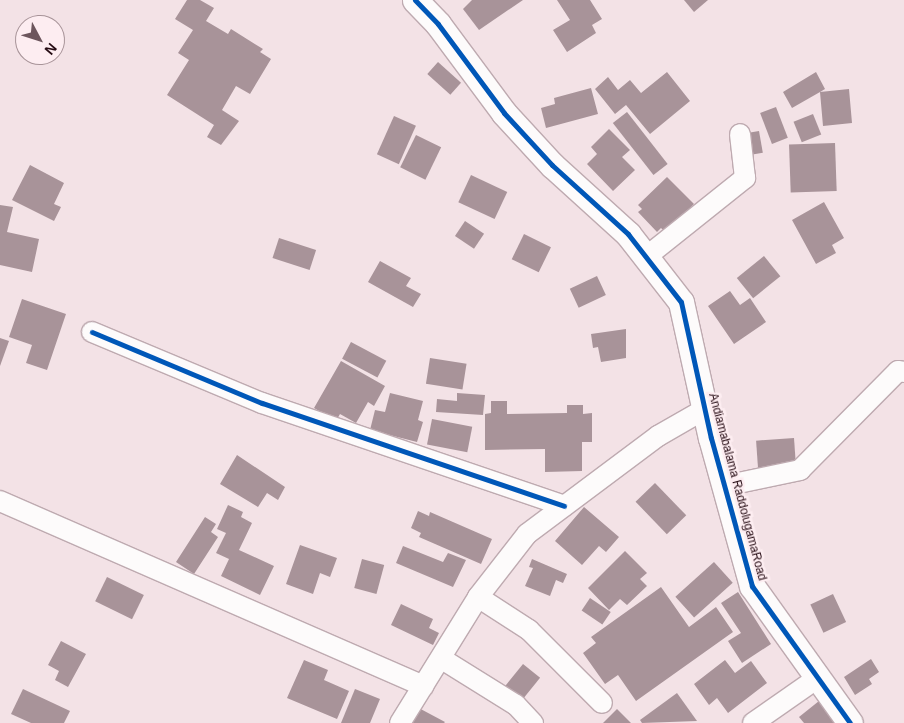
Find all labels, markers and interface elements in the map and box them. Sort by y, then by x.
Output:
north arrow [15,15,65,65]
text: N [41,40,60,58]
street label: Andiamabalama RaddolugamaRoad [705,392,769,582]

